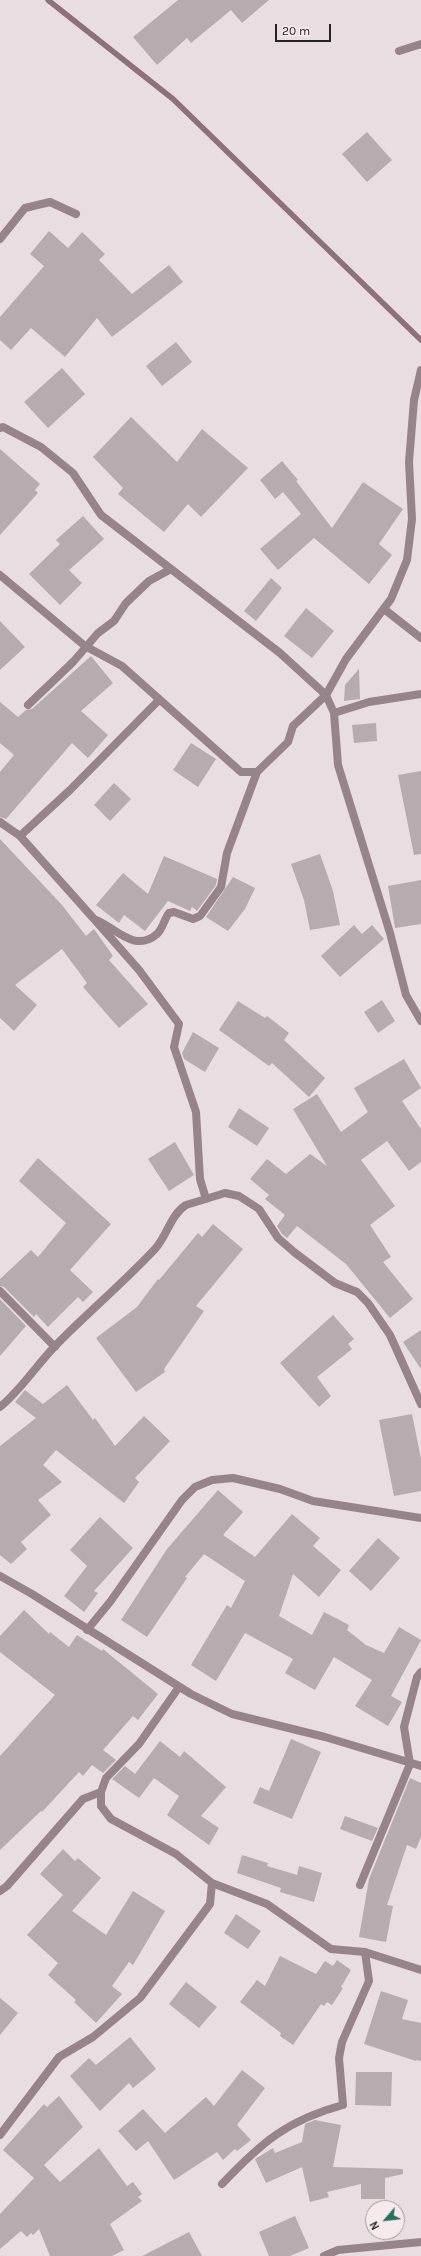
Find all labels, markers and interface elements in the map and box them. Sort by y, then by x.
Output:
scale bar [277,16,333,42]
text: 20 m [282,24,310,38]
north arrow [365,2200,405,2240]
text: N [367,2219,382,2232]

